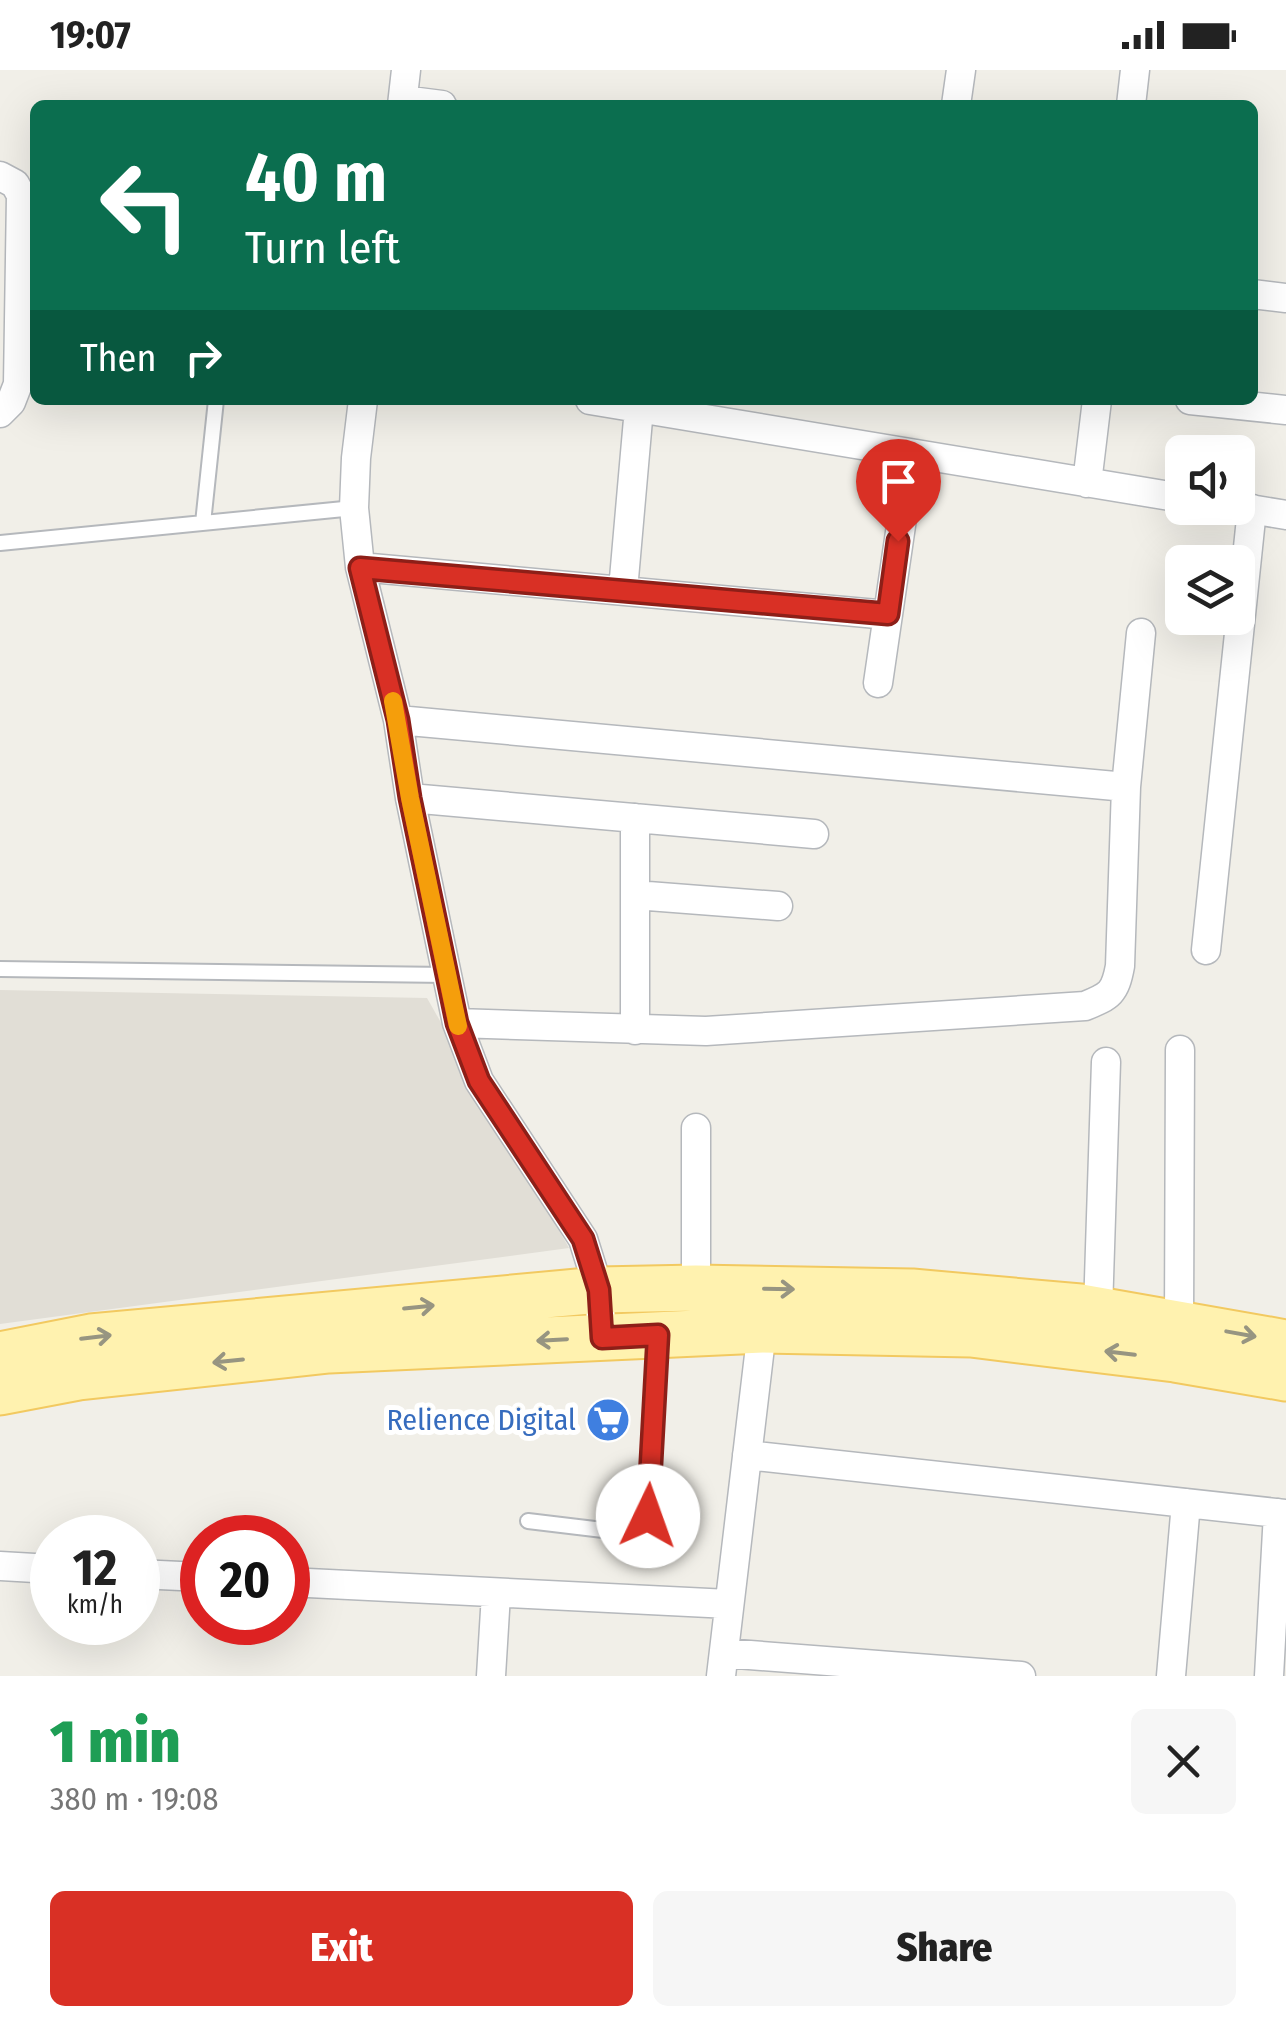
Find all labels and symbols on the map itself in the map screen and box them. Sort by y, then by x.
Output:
pin [856,439,941,542]
one-way arrow [762,1280,794,1299]
one-way arrow [403,1298,435,1317]
one-way arrow [1224,1326,1256,1345]
one-way arrow [79,1327,112,1346]
one-way arrow [536,1331,568,1350]
one-way arrow [1105,1343,1137,1361]
one-way arrow [212,1352,244,1371]
supermarket icon: Relience Digital [585,1397,631,1443]
place label: Relience Digital [386,1402,576,1438]
position arrow [596,1464,700,1568]
speed limit sign: 20 [180,1515,310,1645]

